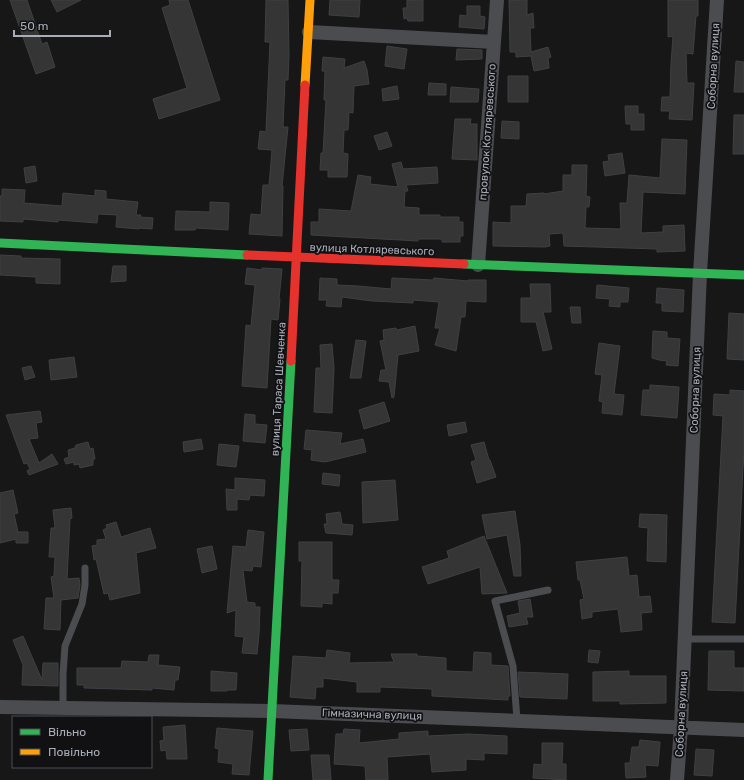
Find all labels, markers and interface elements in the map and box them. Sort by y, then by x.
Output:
scale bar [14,12,110,38]
text: 50 m [20,19,48,33]
street label: Соборна вулиця [705,23,722,109]
street label: провулок Котляревського [476,63,499,201]
street label: вулиця Котляревського [309,241,435,258]
street label: вулиця Тараса Шевченка [268,322,288,456]
street label: Соборна вулиця [688,347,703,433]
street label: Соборна вулиця [673,671,690,757]
street label: Гімназична вулиця [322,706,422,723]
legend [12,716,152,768]
text: Вільно [48,725,86,739]
text: Повільно [48,745,100,759]

